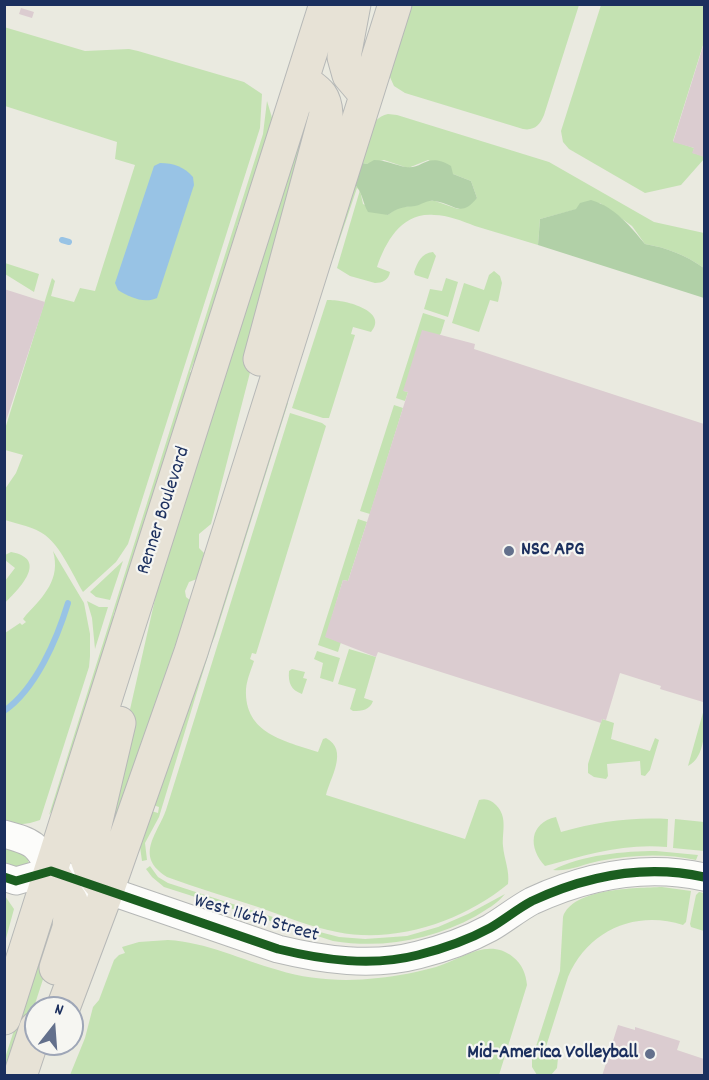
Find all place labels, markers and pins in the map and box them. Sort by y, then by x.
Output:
place label: NSC APG [521,539,584,563]
marker: NSC APG [502,544,516,558]
place label: Mid-America Volleyball [467,1042,638,1066]
marker: Mid-America Volleyball [643,1047,657,1061]

